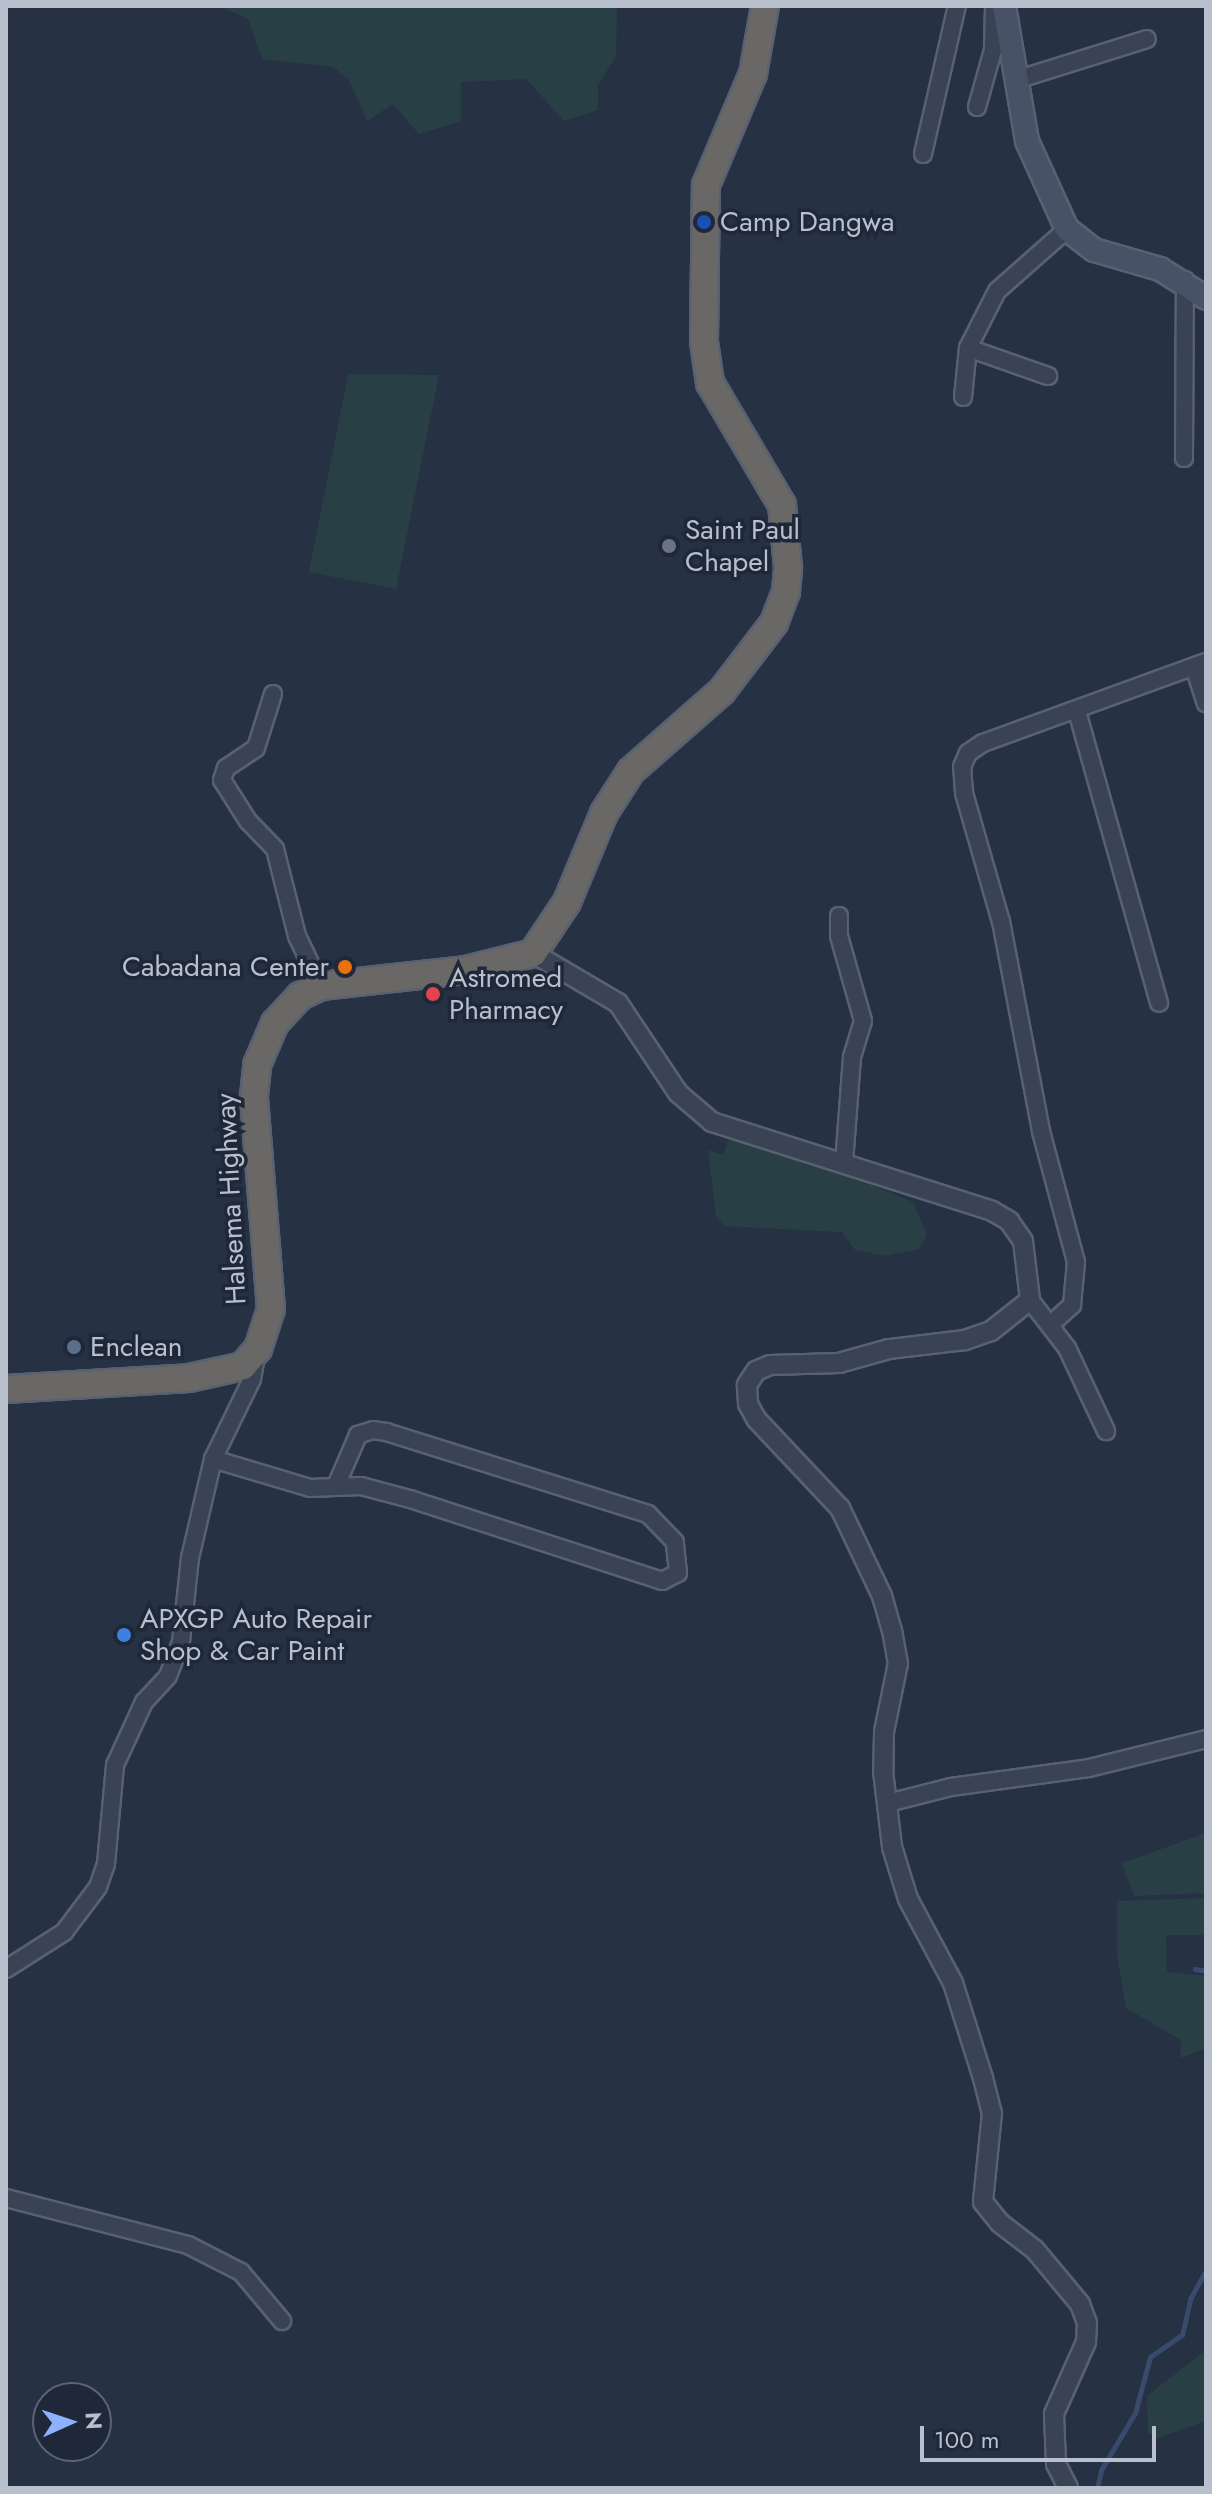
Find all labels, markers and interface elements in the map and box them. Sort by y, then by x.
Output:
place label: Camp Dangwa [720,205,895,239]
marker: Camp Dangwa [695,213,713,231]
place label: Saint Paul Chapel [685,513,800,579]
marker: Saint Paul Chapel [660,537,678,555]
place label: Cabadana Center [122,950,329,984]
marker: Cabadana Center [336,958,354,976]
place label: Astromed Pharmacy [449,961,563,1027]
marker: Astromed Pharmacy [424,985,442,1003]
street label: Halsema Highway [209,1092,253,1306]
place label: Enclean [90,1330,183,1364]
marker: Enclean [65,1338,83,1356]
place label: APXGP Auto Repair Shop & Car Paint [140,1602,372,1668]
marker: APXGP Auto Repair Shop & Car Paint [115,1626,133,1644]
north arrow [32,2382,112,2462]
scale bar [924,2410,1160,2460]
text: N [78,2411,110,2430]
text: 100 m [934,2422,1000,2457]

